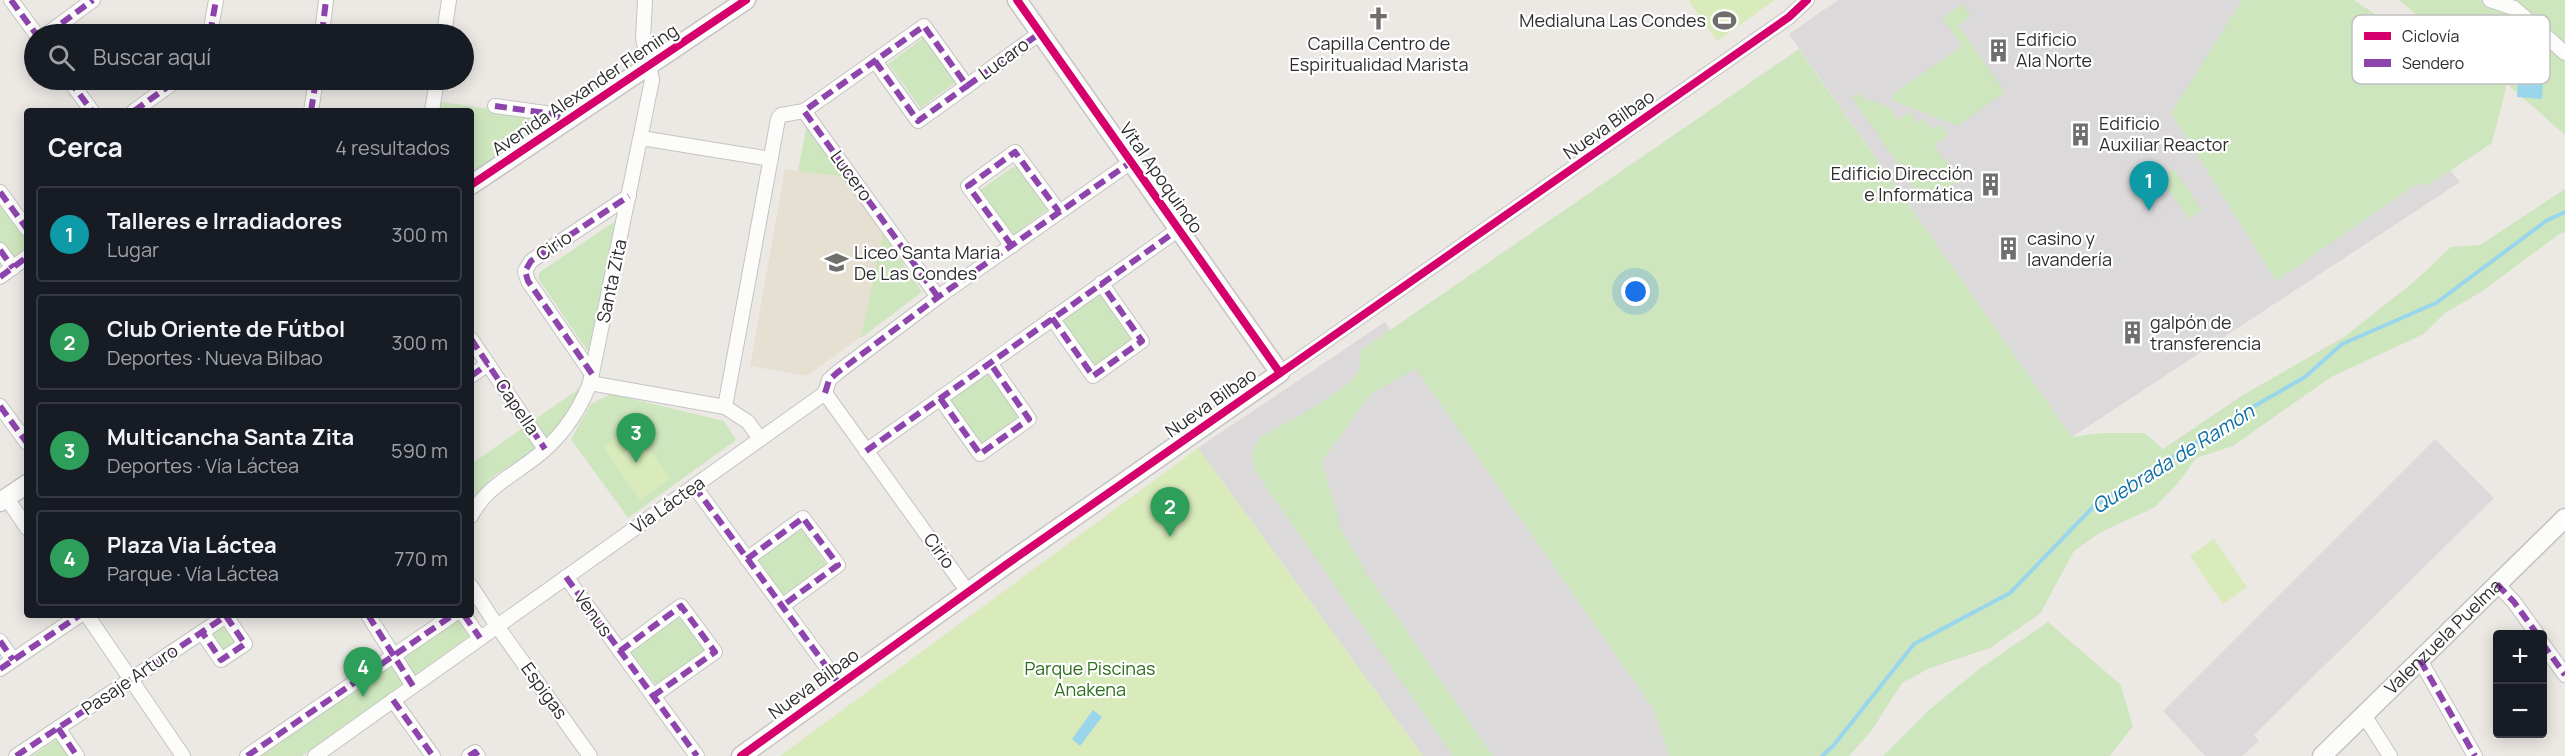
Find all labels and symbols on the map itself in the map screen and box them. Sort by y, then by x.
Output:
church icon: Capilla Centro de Espiritualidad Marista [1366,5,1392,31]
place label: Medialuna Las Condes [1519,8,1706,32]
sports icon: Medialuna Las Condes [1711,8,1737,34]
legend [2352,15,2550,84]
street label: Avenida Alexander Fleming [487,18,682,161]
text: Ciclovía [2402,25,2459,47]
place label: Edificio Ala Norte [2016,27,2092,72]
place label: Capilla Centro de Espiritualidad Marista [1290,31,1468,76]
street label: Lucaro [973,32,1033,85]
building icon: Edificio Ala Norte [1985,37,2011,63]
text: Sendero [2402,52,2464,74]
street label: Nueva Bilbao [1558,84,1659,164]
place label: Edificio Auxiliar Reactor [2099,111,2229,156]
street label: Vital Apoquindo [1115,117,1209,238]
building icon: Edificio Auxiliar Reactor [2068,121,2094,147]
street label: Lucero [825,145,878,206]
place label: Edificio Dirección e Informática [1831,161,1973,206]
pin: 1 [2130,162,2168,211]
building icon: Edificio Dirección e Informática [1978,171,2004,197]
street label: Cirio [531,224,576,266]
place label: casino y lavandería [2027,226,2112,271]
building icon: casino y lavandería [1996,236,2022,262]
street label: Santa Zita [590,237,632,325]
place label: Liceo Santa Maria De Las Condes [854,240,1000,285]
school or university icon: Liceo Santa Maria De Las Condes [823,250,849,276]
your location [1621,277,1650,306]
place label: galpón de transferencia [2150,310,2261,355]
building icon: galpón de transferencia [2119,320,2145,346]
street label: Nueva Bilbao [1160,362,1261,442]
street label: Capella [490,374,545,439]
water label: Quebrada de Ramón [2086,397,2260,519]
pin: 3 [616,414,656,463]
street label: Vía Láctea [626,470,709,538]
pin: 2 [1150,488,1190,537]
street label: Cirio [919,528,961,573]
street label: Valenzuela Puelma [2379,573,2507,699]
street label: Venus [569,586,618,641]
street label: Pasaje Arturo [77,638,182,720]
street label: Nueva Bilbao [763,642,863,724]
pin: 4 [344,648,382,697]
park label: Parque Piscinas Anakena [1025,656,1155,701]
street label: Espigas [516,657,574,724]

